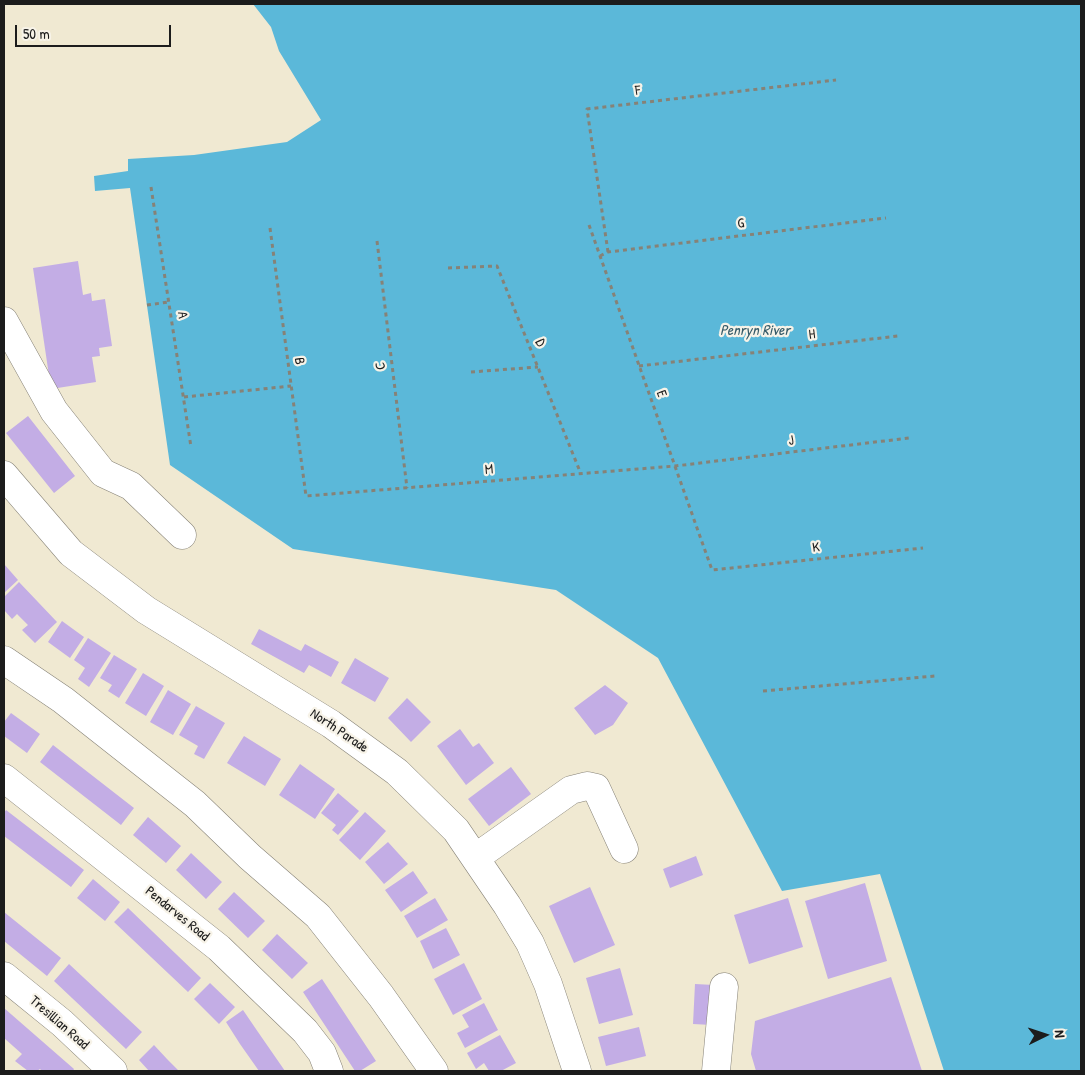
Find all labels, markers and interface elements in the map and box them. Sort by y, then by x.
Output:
scale bar [18,15,174,47]
text: 50 m [23,23,50,44]
street label: F [634,82,642,100]
street label: G [737,215,745,233]
street label: A [173,310,191,320]
water label: Penryn River [720,322,790,340]
street label: H [808,326,816,344]
street label: D [531,337,549,349]
street label: B [290,356,308,366]
street label: C [372,361,390,371]
street label: E [652,388,670,400]
street label: J [787,432,795,450]
street label: M [484,461,494,479]
street label: K [811,539,821,557]
street label: North Parade [307,705,371,757]
street label: Pendarves Road [142,883,212,945]
street label: Tresillian Road [26,993,92,1053]
north arrow [1020,1010,1070,1060]
text: N [1051,1030,1070,1038]

